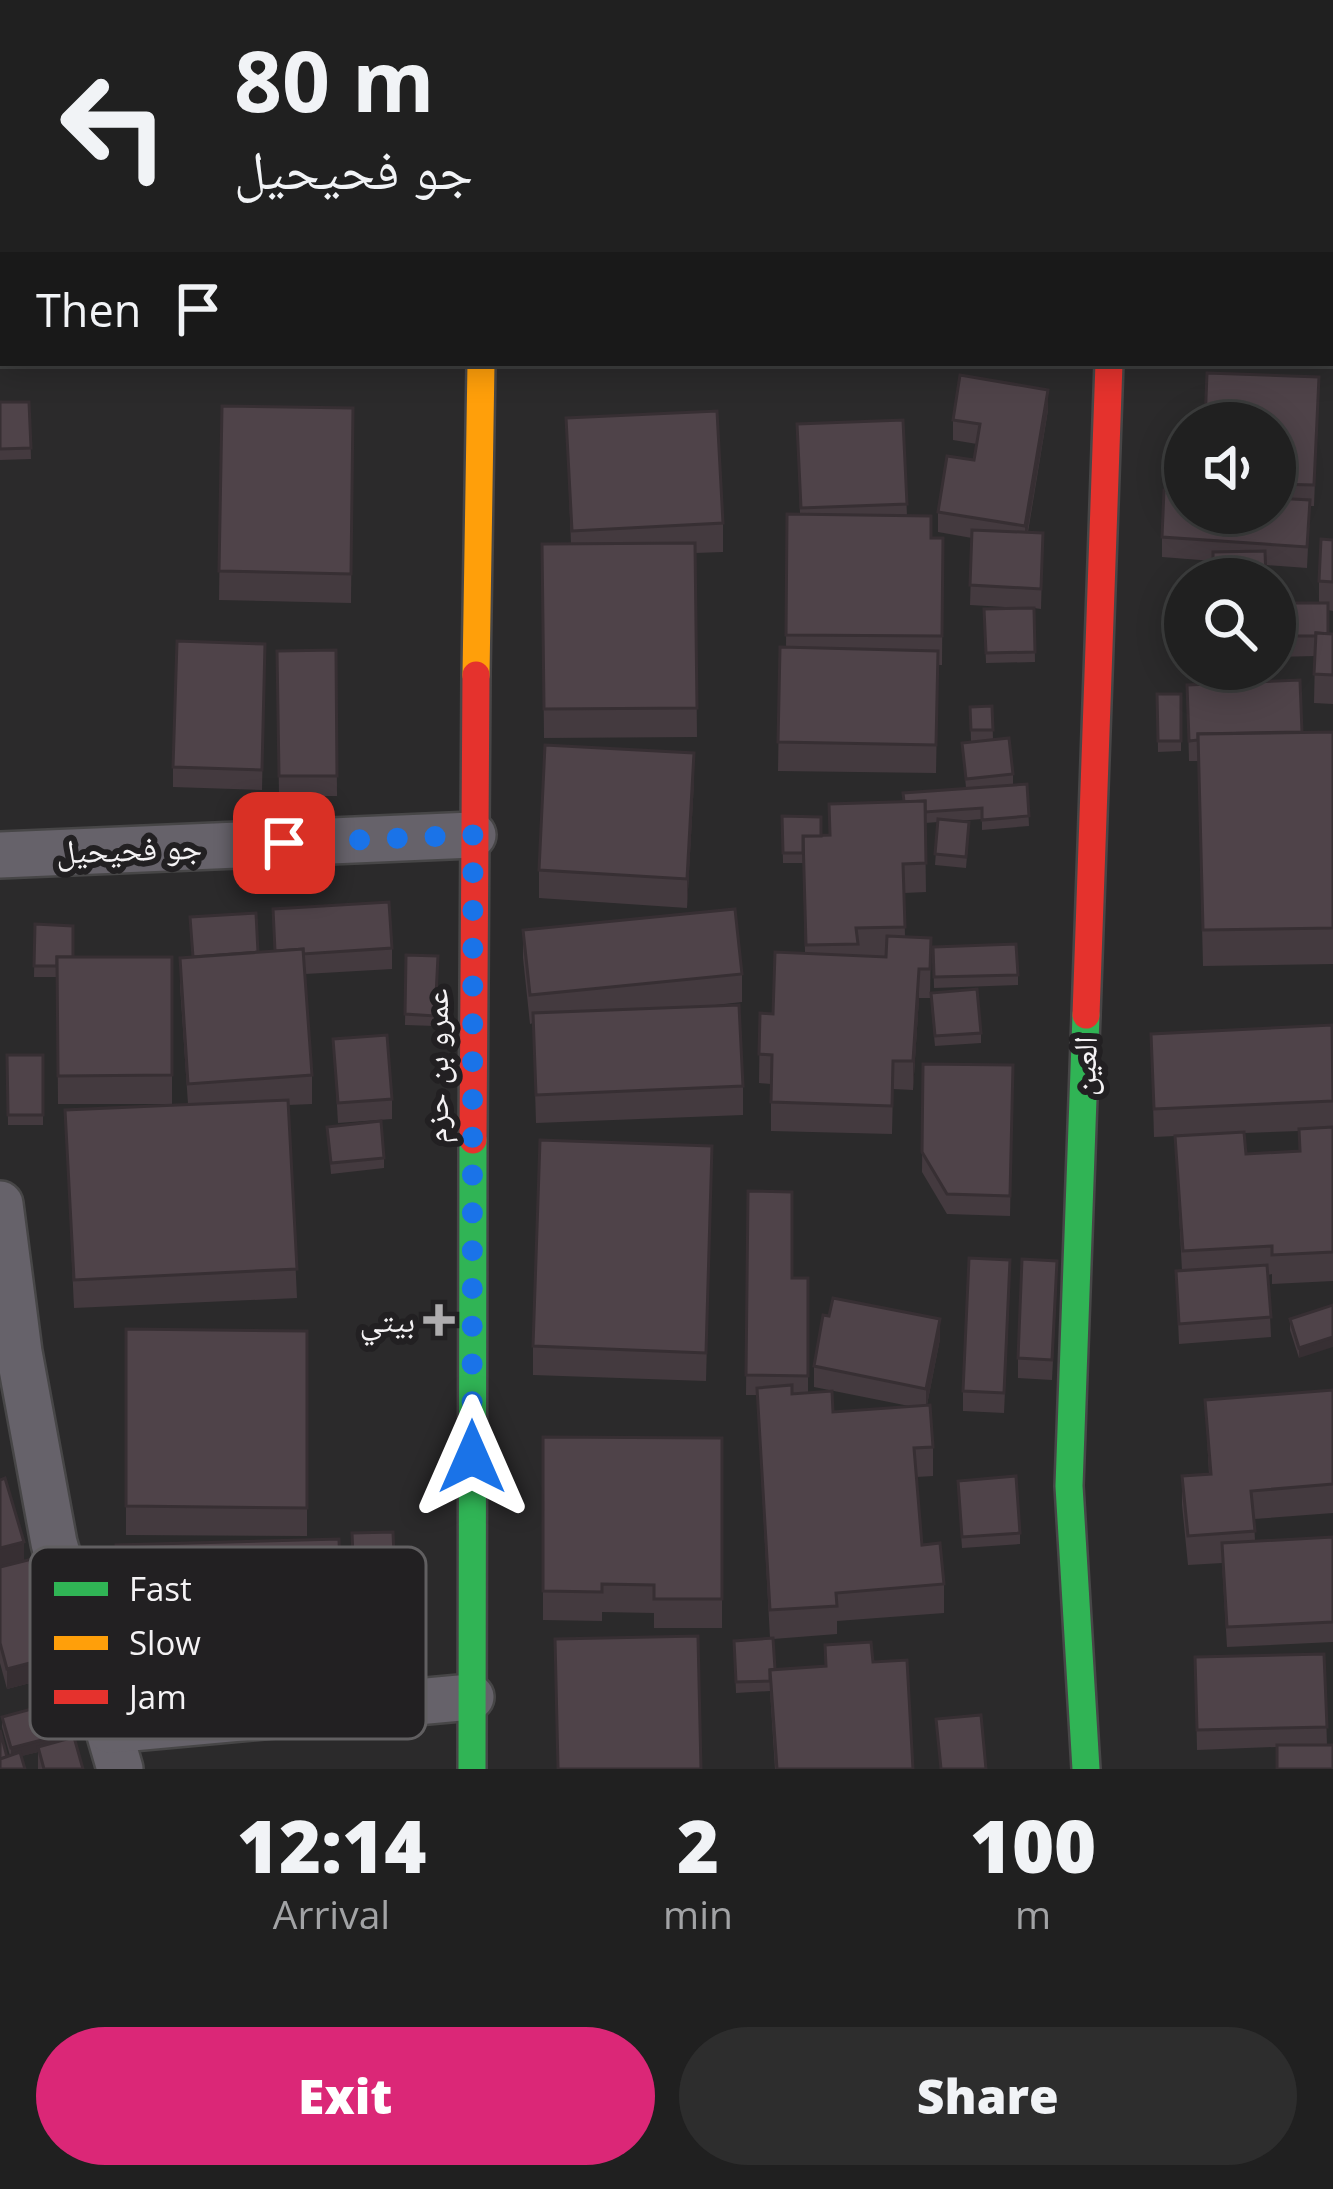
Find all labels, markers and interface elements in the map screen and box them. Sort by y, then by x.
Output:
text: 80 m [234,22,434,137]
icon: left [36,48,192,204]
text: جو فحيحيل [234,131,473,205]
icon: arrive [165,276,231,342]
text: Then [36,279,141,340]
map controls [1164,402,1296,690]
button: sound [1164,402,1296,534]
button: search [1164,558,1296,690]
pin [233,792,335,894]
icon: arrive [251,810,317,876]
street label: جو فحيحيل [55,823,203,874]
street label: عمرو بن حزم [413,988,458,1144]
street label: العين [1060,1035,1107,1097]
place label: بيتي [359,1297,415,1346]
marker: بيتي [426,1307,452,1333]
position arrow [409,1394,535,1520]
legend [30,1547,426,1739]
text: Fast [129,1566,192,1611]
text: Slow [129,1620,201,1665]
text: Jam [126,1674,187,1719]
text: 12:14 [237,1796,426,1894]
text: 2 [677,1796,719,1894]
text: 100 [970,1796,1096,1894]
text: Arrival [273,1887,390,1940]
text: min [663,1887,733,1940]
text: m [1015,1887,1051,1940]
button: Exit [36,2027,655,2165]
button: Share [679,2027,1297,2165]

